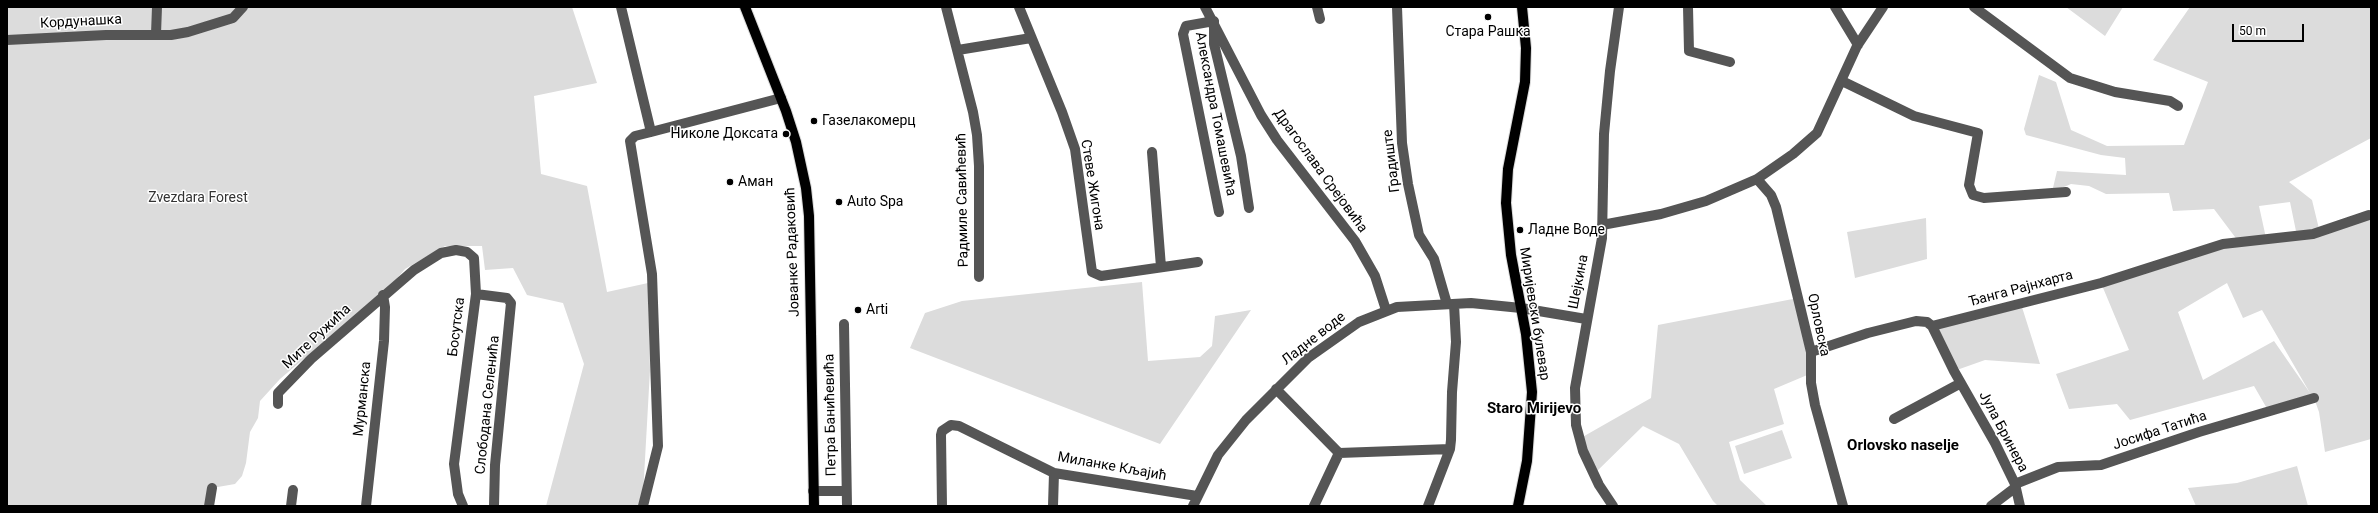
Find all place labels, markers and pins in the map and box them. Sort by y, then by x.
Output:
marker: Стара Рашка [1483,12,1493,22]
place label: Стара Рашка [1445,24,1531,40]
place label: Газелакомерц [822,113,916,129]
marker: Газелакомерц [809,116,819,126]
place label: Николе Доксата [671,126,778,142]
marker: Николе Доксата [781,129,791,139]
place label: Аман [738,174,773,190]
marker: Аман [725,177,735,187]
place label: Auto Spa [847,194,903,210]
marker: Auto Spa [834,197,844,207]
place label: Ладне Воде [1528,222,1605,238]
marker: Ладне Воде [1515,225,1525,235]
place label: Arti [866,302,888,318]
marker: Arti [853,305,863,315]

